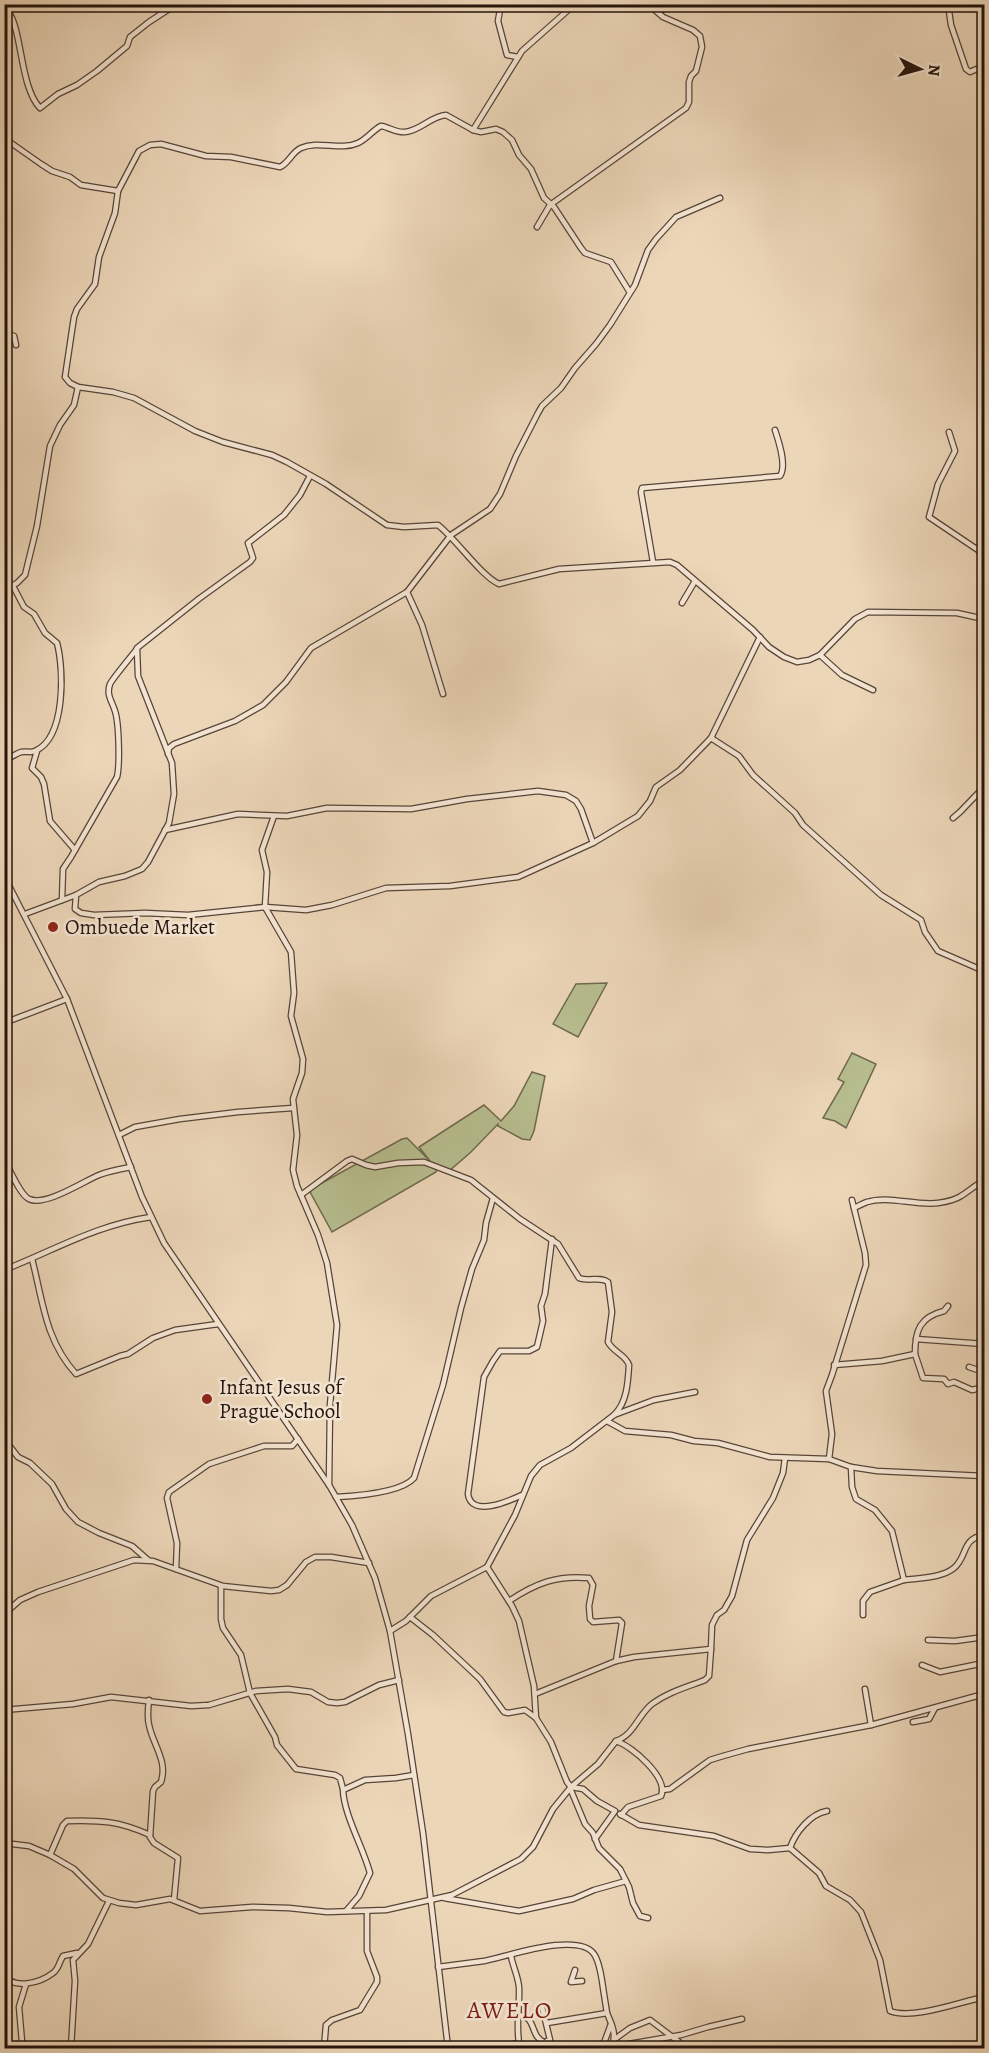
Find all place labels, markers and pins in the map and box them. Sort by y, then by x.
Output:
place label: Ombuede Market [65,913,215,941]
marker: Ombuede Market [46,920,60,934]
place label: Infant Jesus of Prague School [219,1373,345,1425]
marker: Infant Jesus of Prague School [200,1392,214,1406]

